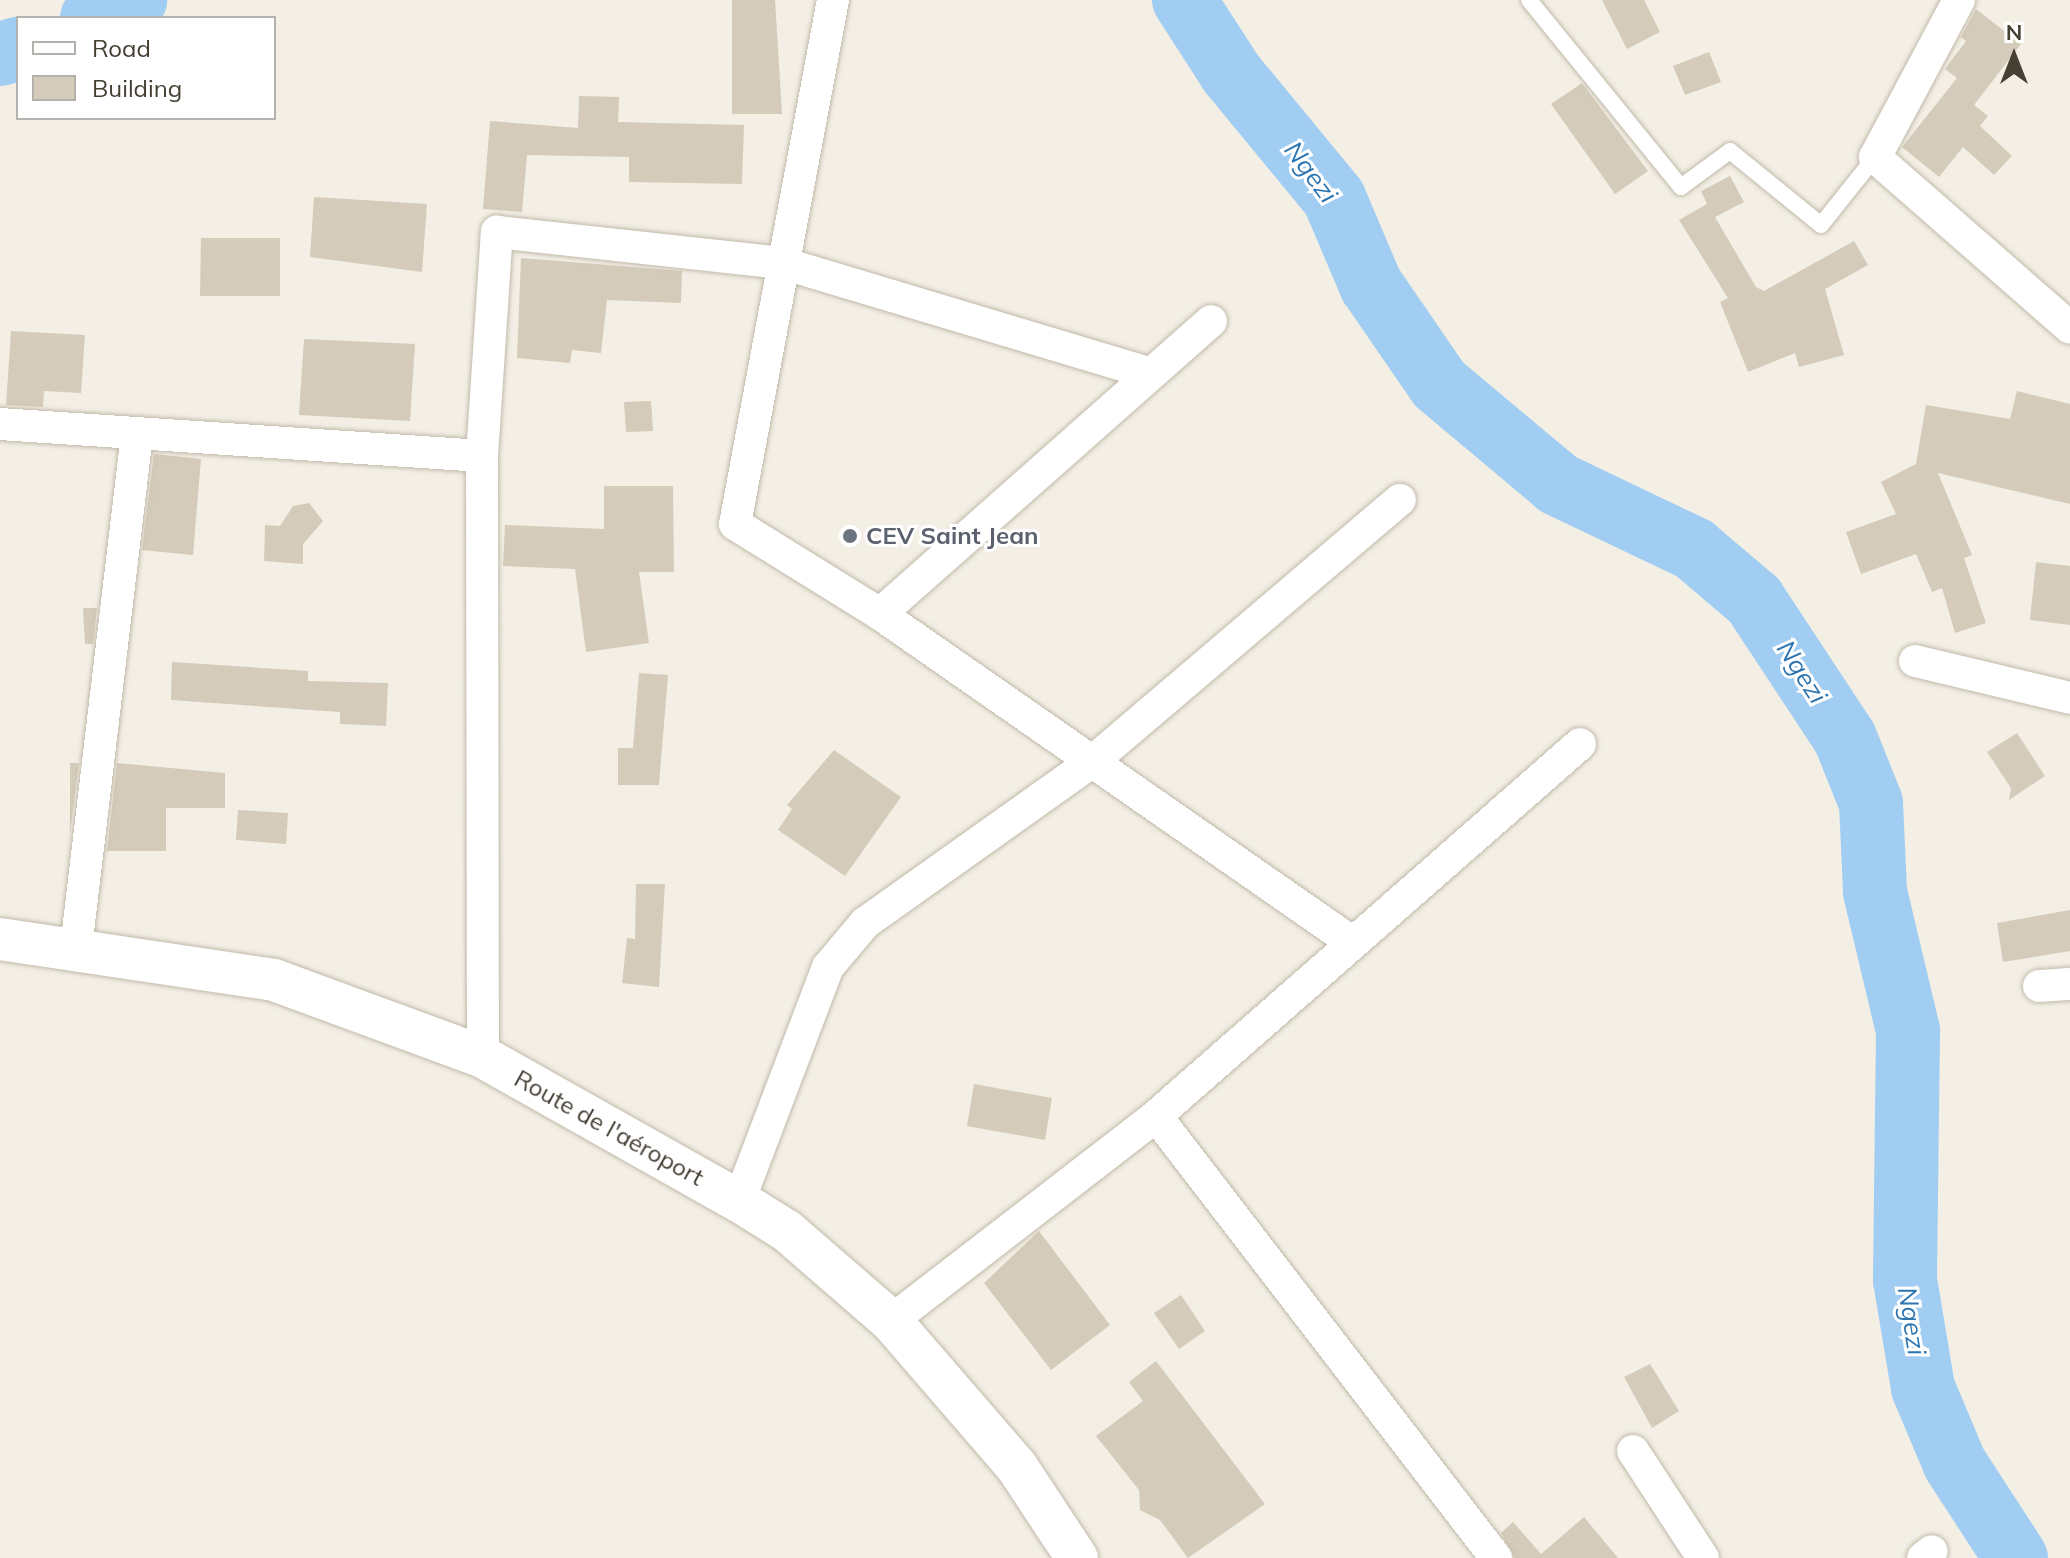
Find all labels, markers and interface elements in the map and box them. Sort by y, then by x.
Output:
legend [16,16,276,120]
north arrow [1974,16,2054,96]
text: N [2006,18,2022,46]
text: Road [92,33,151,63]
text: Building [92,73,182,103]
water label: Ngezi [1278,135,1344,209]
place label: CEV Saint Jean [866,522,1038,550]
marker: CEV Saint Jean [841,527,859,545]
water label: Ngezi [1770,635,1834,709]
street label: Route de l'aéroport [509,1064,709,1192]
water label: Ngezi [1891,1285,1933,1357]

